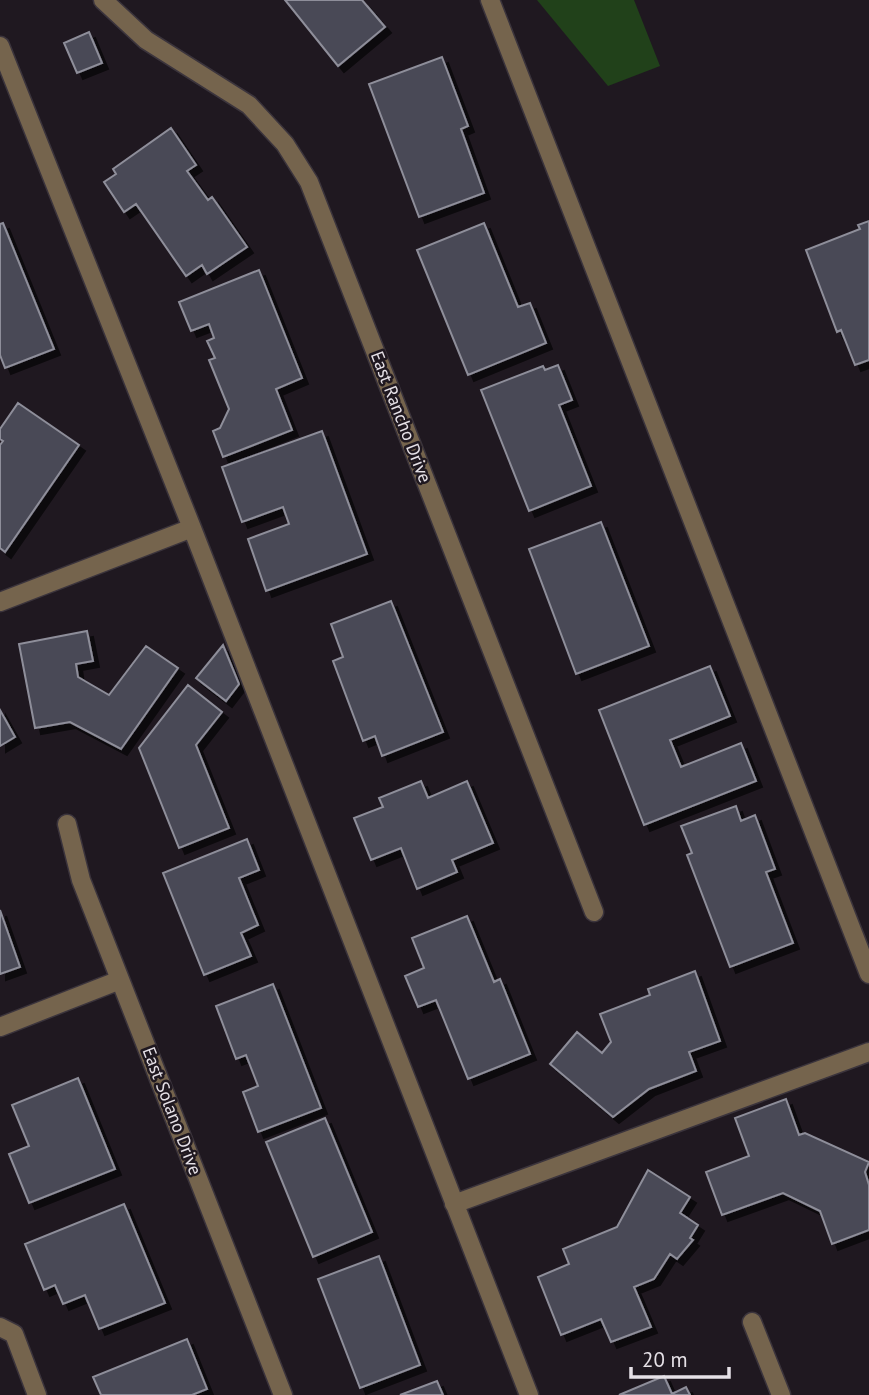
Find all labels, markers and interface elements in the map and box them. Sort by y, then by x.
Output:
street label: East Rancho Drive [366,348,437,486]
street label: East Solano Drive [138,1044,207,1178]
scale bar [631,1336,729,1380]
text: 20 m [642,1346,688,1373]

